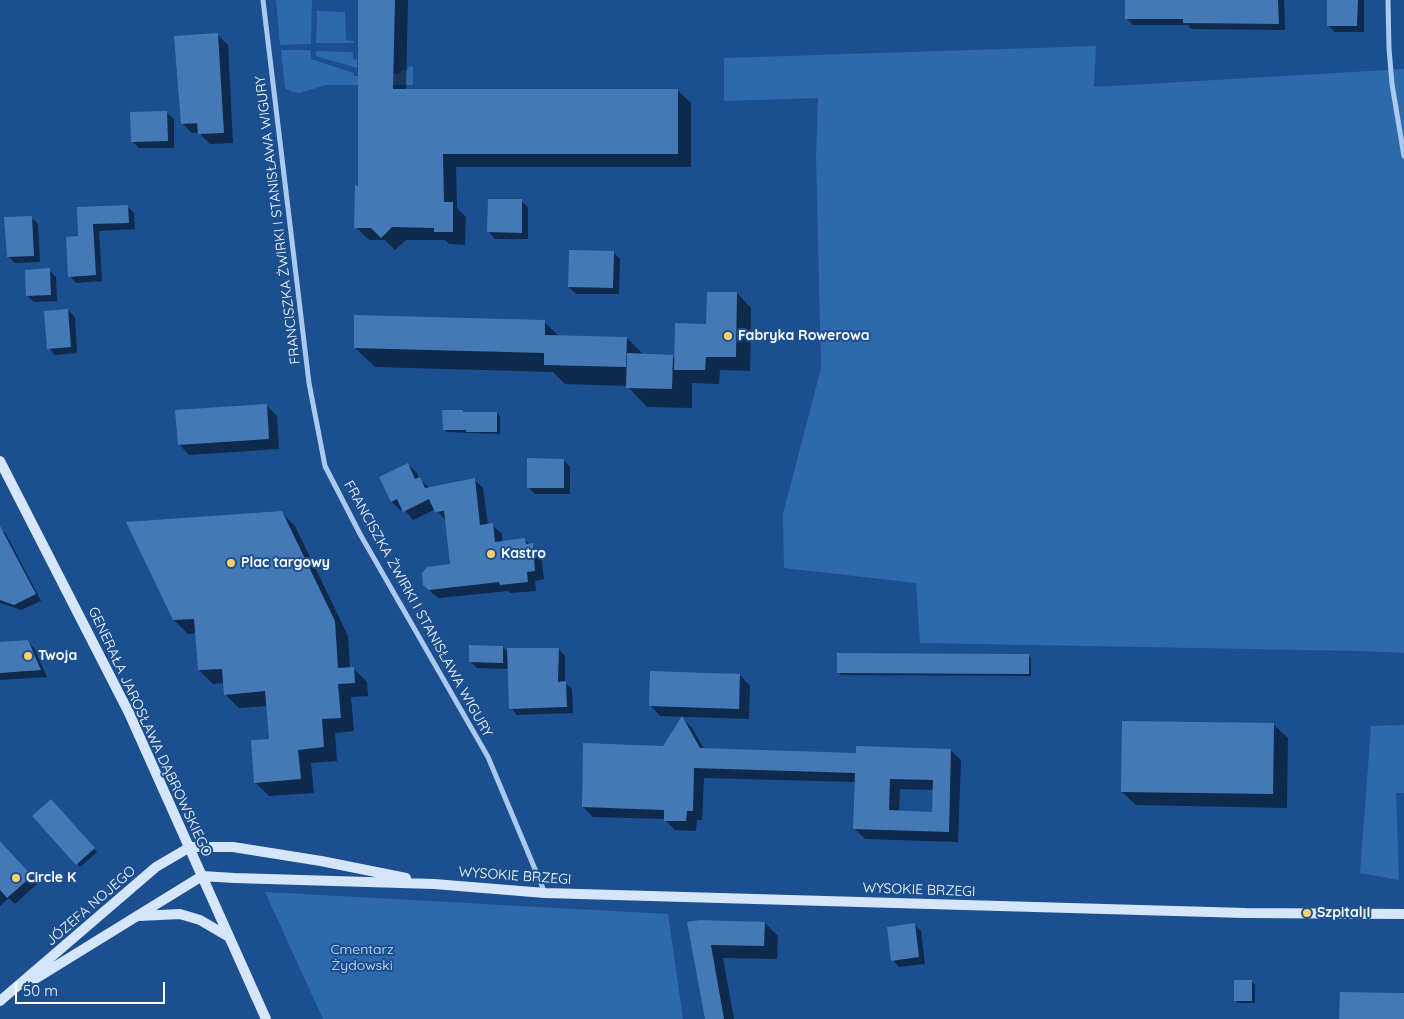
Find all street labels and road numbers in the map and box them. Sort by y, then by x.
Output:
street label: FRANCISZKA ŻWIRKI I STANISŁAWA WIGURY [252,75,304,365]
street label: FRANCISZKA ŻWIRKI I STANISŁAWA WIGURY [340,478,496,740]
street label: GENERAŁA JAROSŁAWA DĄBROWSKIEGO [85,604,215,860]
street label: JÓZEFA NOJEGO [43,863,139,949]
street label: WYSOKIE BRZEGI [458,864,572,888]
street label: WYSOKIE BRZEGI [862,880,976,900]

